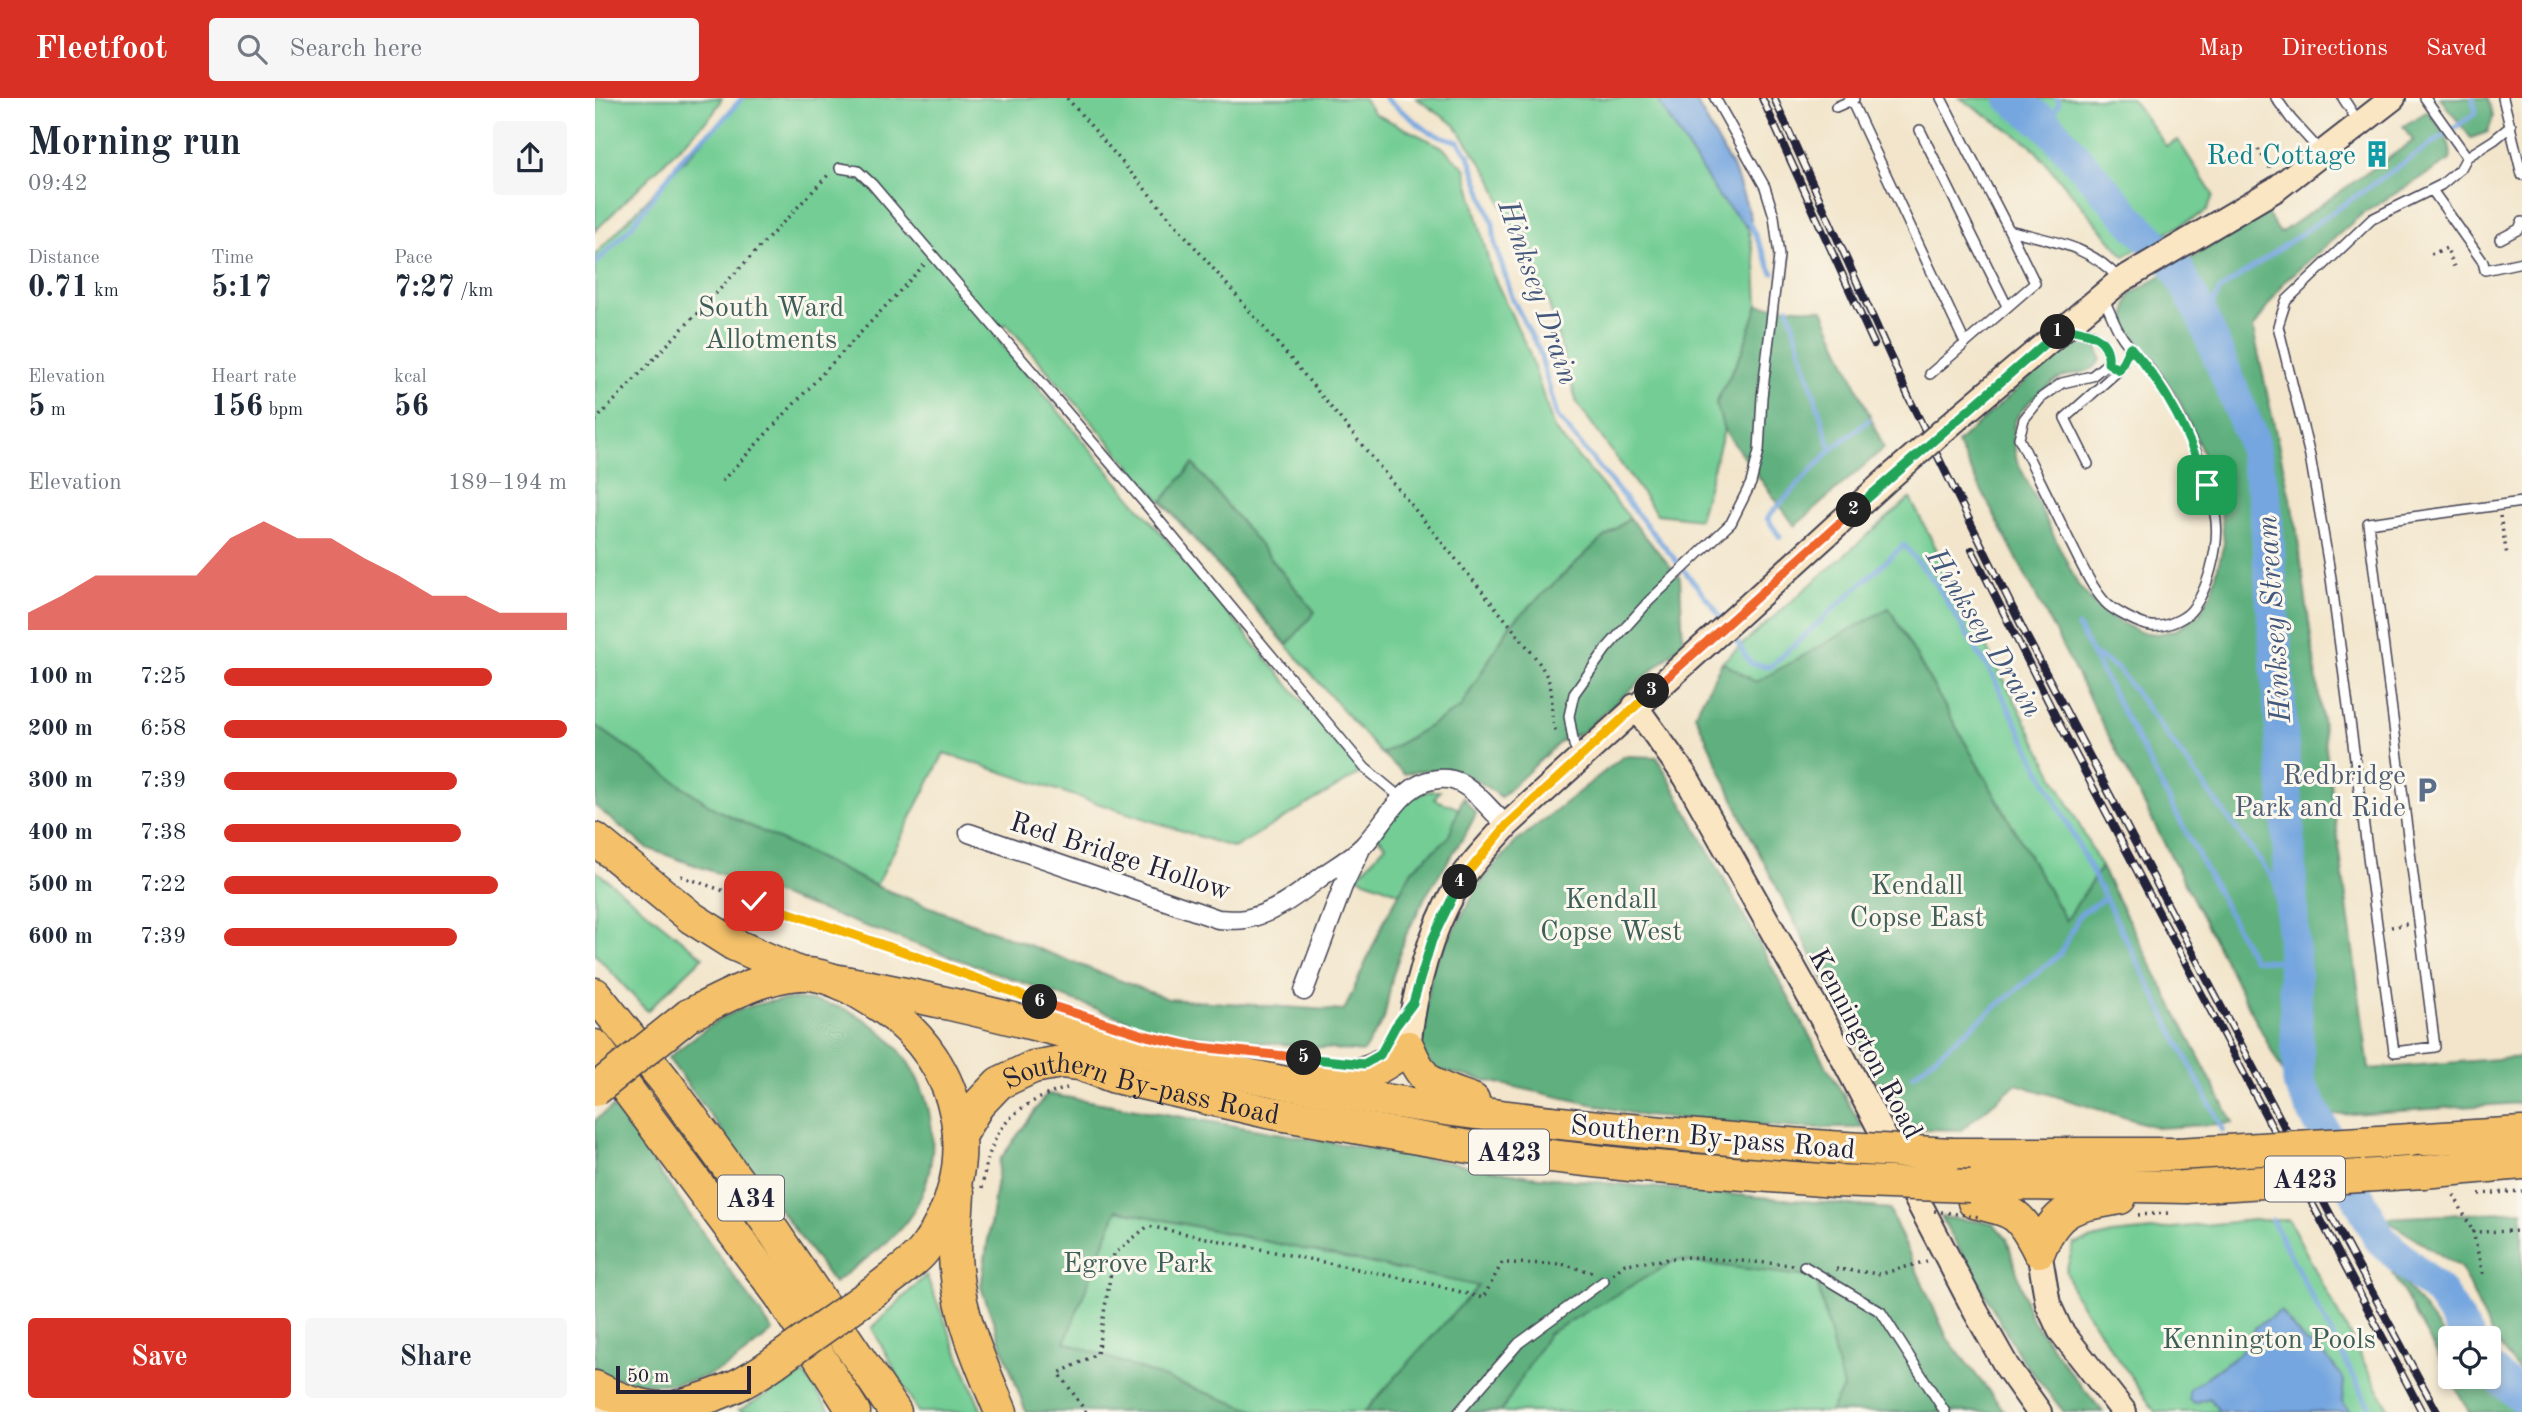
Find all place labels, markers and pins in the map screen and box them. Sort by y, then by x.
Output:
building icon: Red Cottage [2362,139,2392,169]
place label: Red Cottage [2207,143,2356,171]
pin: 1 [2041,314,2075,350]
pin [2177,455,2237,515]
pin: 2 [1837,492,1871,528]
pin: 3 [1635,674,1669,708]
place label: Redbridge Park and Ride [2234,763,2406,823]
parking icon: Redbridge Park and Ride [2412,775,2442,805]
pin: 4 [1443,864,1477,900]
pin [724,871,784,931]
pin: 6 [1023,984,1057,1020]
pin: 5 [1287,1040,1321,1076]

